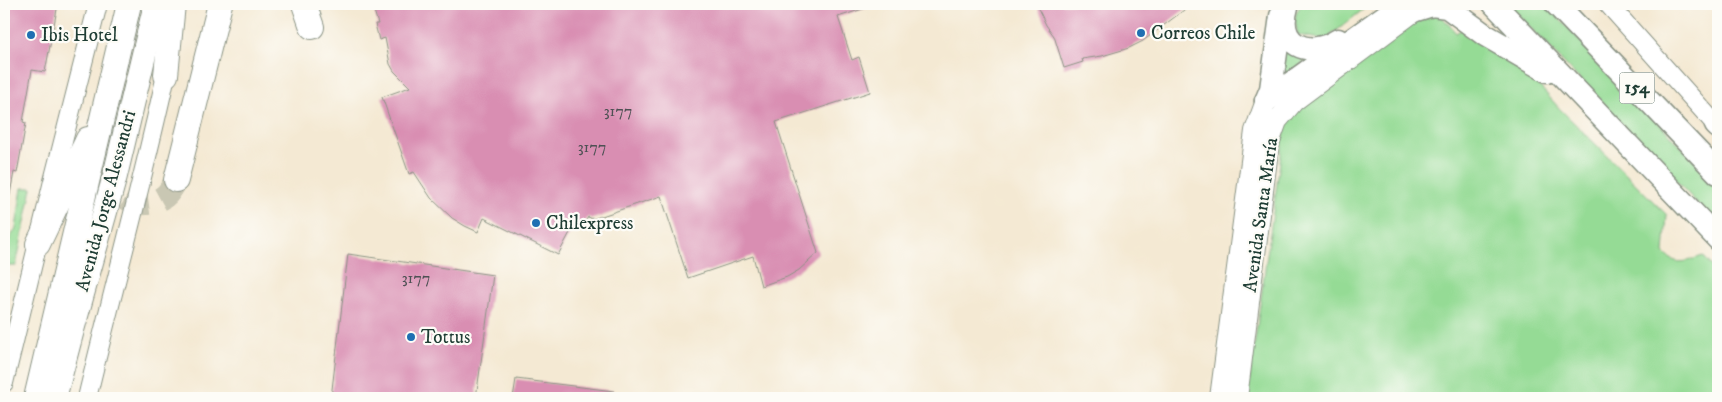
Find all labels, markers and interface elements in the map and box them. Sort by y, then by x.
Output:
place label: Correos Chile [1151,22,1256,45]
place label: Ibis Hotel [41,24,118,47]
marker: Correos Chile [1135,27,1147,39]
marker: Ibis Hotel [25,29,37,41]
road number: 154 [1620,73,1654,104]
house number: 3177 [604,101,632,121]
street label: Avenida Jorge Alessandri [71,108,141,294]
street label: Avenida Santa María [1239,136,1283,294]
house number: 3177 [578,137,606,157]
place label: Chilexpress [546,212,633,235]
marker: Chilexpress [530,217,542,229]
house number: 3177 [402,268,430,288]
place label: Tottus [421,326,470,349]
marker: Tottus [405,331,417,343]

